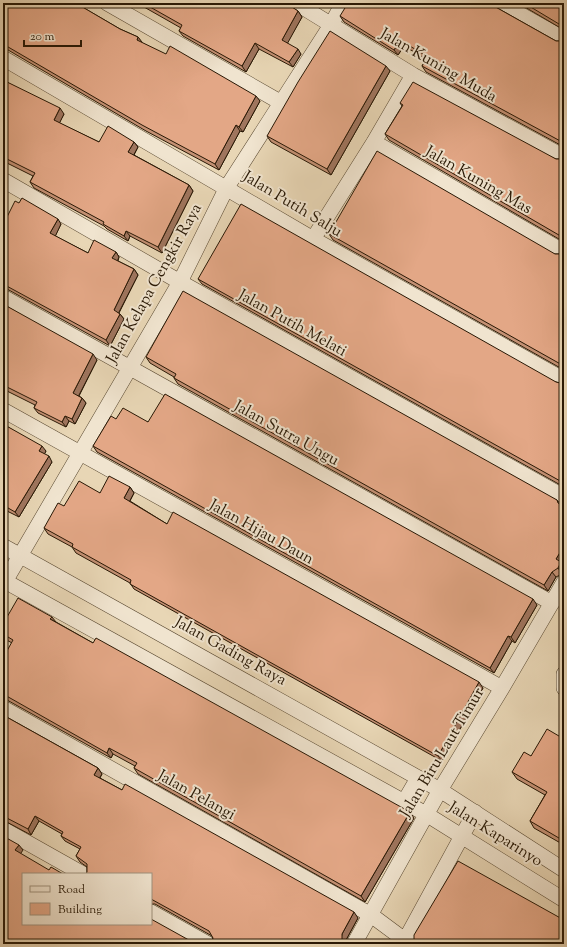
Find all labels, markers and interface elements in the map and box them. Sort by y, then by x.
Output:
scale bar [24,22,81,48]
street label: Jalan Kuning Muda [374,23,501,109]
text: 20 m [30,28,55,46]
street label: Jalan Kuning Mas [419,141,536,221]
street label: Jalan Putih Salju [237,166,346,244]
street label: Jalan Kelapa Cengkir Raya [101,199,209,369]
street label: Jalan Putih Melati [233,284,351,364]
street label: Jalan Sutra Ungu [228,395,343,472]
street label: Jalan Hijau Daun [204,494,318,572]
street label: Jalan Gading Raya [169,611,291,693]
street label: Jalan Biru Laut Timur [394,684,491,823]
street label: Jalan Pelangi [152,765,240,827]
street label: Jalan Kaparinyo [442,796,547,873]
legend [22,873,152,925]
text: Road [58,881,85,899]
text: Building [58,901,102,919]

